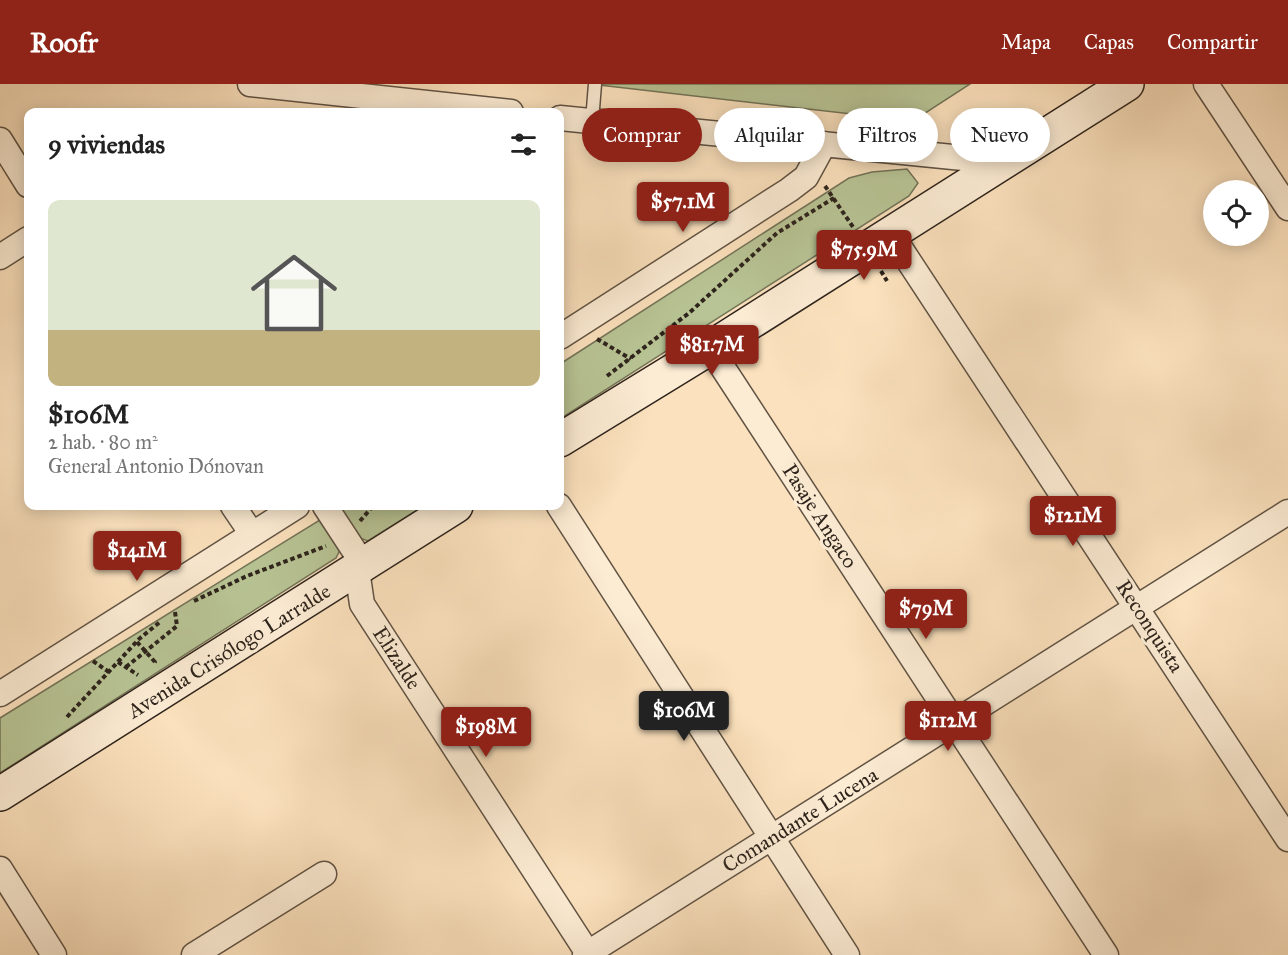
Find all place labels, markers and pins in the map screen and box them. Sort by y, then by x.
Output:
pin: $57.1M [634,182,732,233]
pin: $75.9M [815,230,913,281]
pin: $81.7M [663,325,761,376]
pin: $121M [1031,496,1115,547]
pin: $141M [95,531,179,582]
pin: $79M [890,589,962,640]
pin: $106M [642,691,726,742]
pin: $112M [906,701,990,752]
pin: $198M [444,707,528,758]

